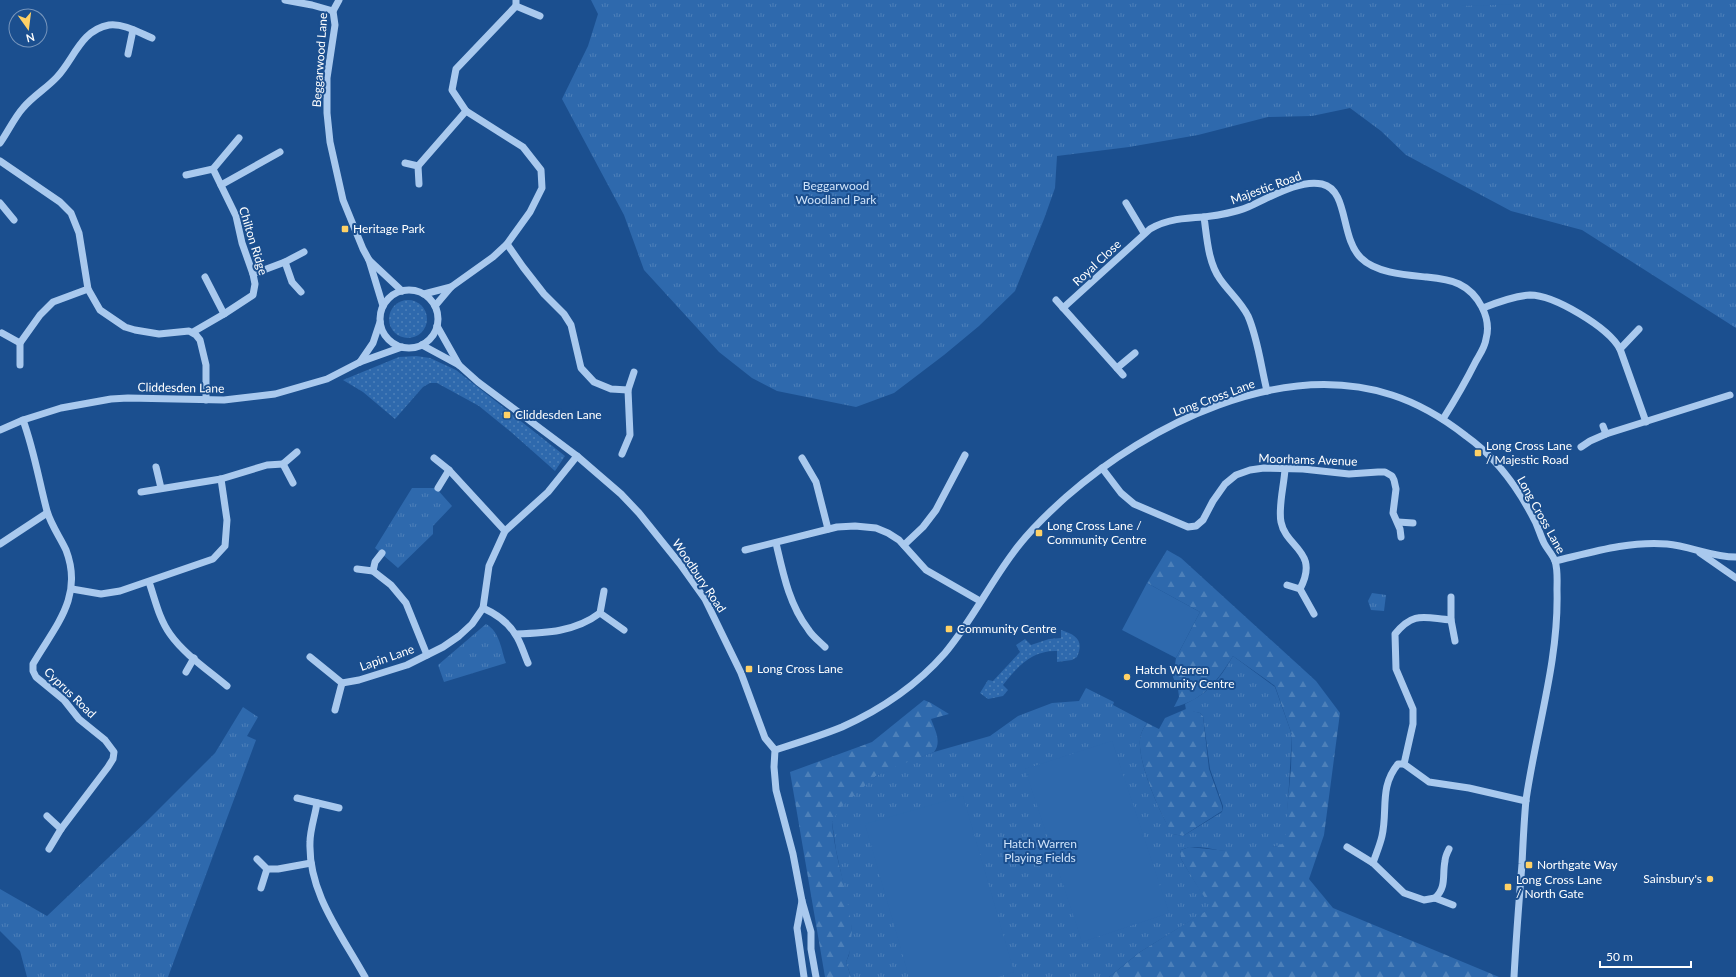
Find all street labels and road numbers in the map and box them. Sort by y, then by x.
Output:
street label: Beggarwood Lane [309,12,330,108]
street label: Majestic Road [1228,168,1303,207]
street label: Chilton Ridge [236,205,271,277]
street label: Royal Close [1069,236,1124,289]
street label: Long Cross Lane [1171,376,1257,419]
street label: Cliddesden Lane [138,379,224,396]
street label: Moorhams Avenue [1258,450,1358,469]
street label: Long Cross Lane [1514,473,1569,556]
street label: Woodbury Road [669,536,730,615]
street label: Lapin Lane [358,641,416,674]
street label: Cyprus Road [41,664,100,721]

